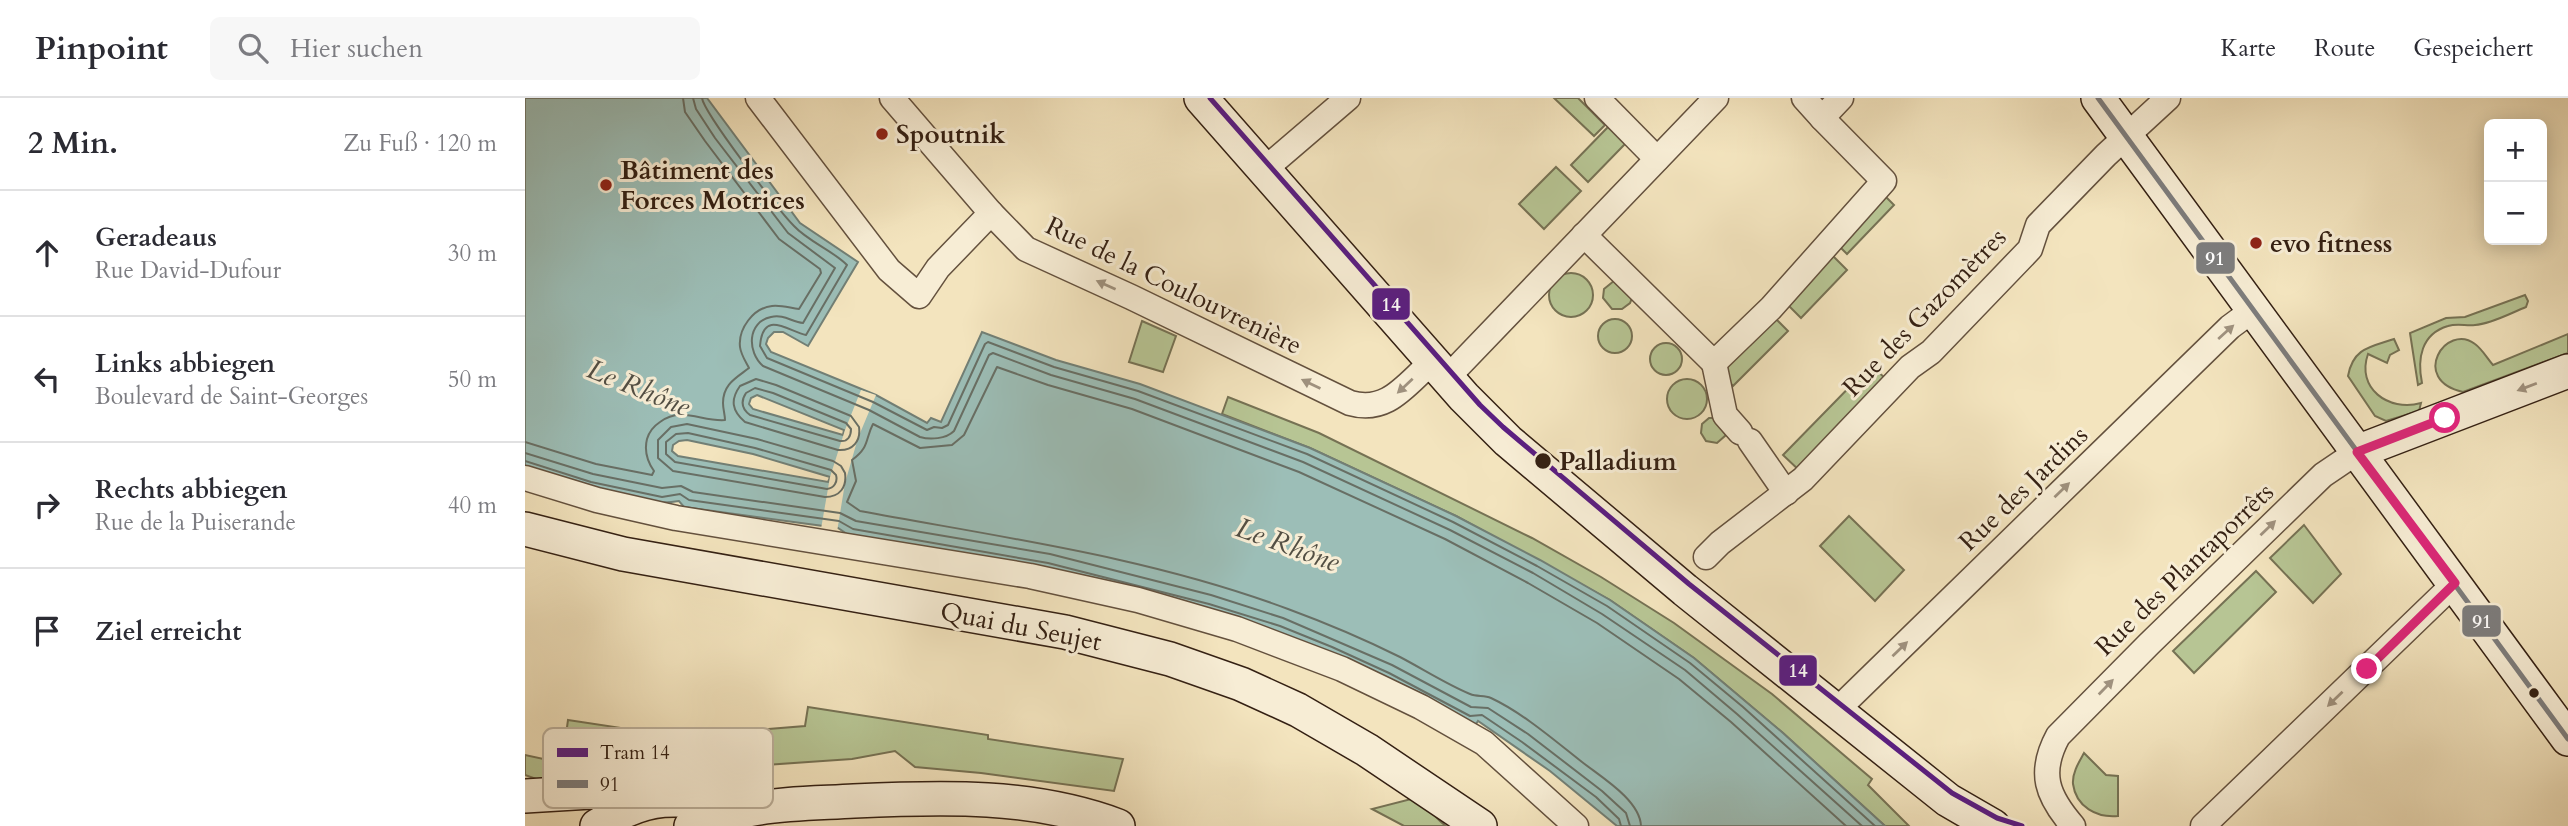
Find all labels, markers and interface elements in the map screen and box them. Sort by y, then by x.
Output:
search box [210,17,700,80]
text: Pinpoint [35,26,168,71]
icon: search [234,29,272,67]
text: Hier suchen [290,31,423,66]
text: Karte [2221,32,2276,65]
text: Route [2314,32,2375,65]
text: Gespeichert [2413,32,2533,65]
place label: Spoutnik [896,117,1006,152]
map controls [2484,119,2547,245]
button: + [2484,119,2547,182]
text: 2 Min. [28,123,118,164]
marker: Spoutnik [874,126,890,142]
text: Zu Fuß · 120 m [343,128,497,159]
place label: Bâtiment des Forces Motrices [620,153,805,218]
marker: Bâtiment des Forces Motrices [598,177,614,193]
button: − [2484,182,2547,245]
street label: Rue de la Coulouvrenière [1040,208,1308,363]
text: Geradeaus [95,220,217,255]
street label: Rue des Gazomètres [1835,220,2014,404]
place label: evo fitness [2270,226,2392,261]
icon: ahead [28,234,66,272]
marker: evo fitness [2248,235,2264,251]
text: 30 m [448,238,497,269]
line badge: 91 [2195,241,2236,275]
text: 91 [2205,246,2225,272]
text: Rue David-Dufour [95,255,281,286]
one-way arrow [1096,279,1116,291]
line badge: 14 [1371,287,1411,321]
text: 14 [1381,292,1401,318]
one-way arrow [2217,324,2235,340]
text: Links abbiegen [95,346,275,381]
water label: Le Rhône [582,350,696,426]
icon: left [28,360,66,398]
text: 50 m [448,364,497,395]
one-way arrow [1301,378,1321,389]
one-way arrow [1397,378,1414,394]
text: Boulevard de Saint-Georges [95,381,368,412]
one-way arrow [2517,381,2538,392]
route start [2429,402,2460,433]
street label: Rue des Jardins [1951,418,2095,559]
place label: Palladium [1559,444,1677,479]
marker: Palladium [1533,451,1553,471]
text: Rechts abbiegen [95,472,287,507]
street label: Rue des Plantaporrêts [2088,475,2281,664]
one-way arrow [2054,482,2071,499]
icon: right [28,486,66,524]
text: 40 m [448,490,497,521]
text: Rue de la Puiserande [95,507,296,538]
water label: Le Rhône [1231,509,1345,581]
one-way arrow [2259,521,2276,537]
street label: Quai du Seujet [937,594,1105,659]
line badge: 91 [2461,604,2502,638]
text: 91 [2472,609,2492,635]
icon: arrive [28,612,66,650]
text: Ziel erreicht [95,614,241,649]
one-way arrow [1891,641,1908,658]
route end [2351,653,2382,684]
line badge: 14 [1778,654,1818,687]
text: 14 [1788,658,1808,684]
one-way arrow [2097,679,2114,696]
unlabelled marker [2527,686,2541,700]
one-way arrow [2327,690,2344,706]
legend [543,728,773,808]
text: Tram 14 [600,740,670,766]
text: 91 [600,772,619,798]

